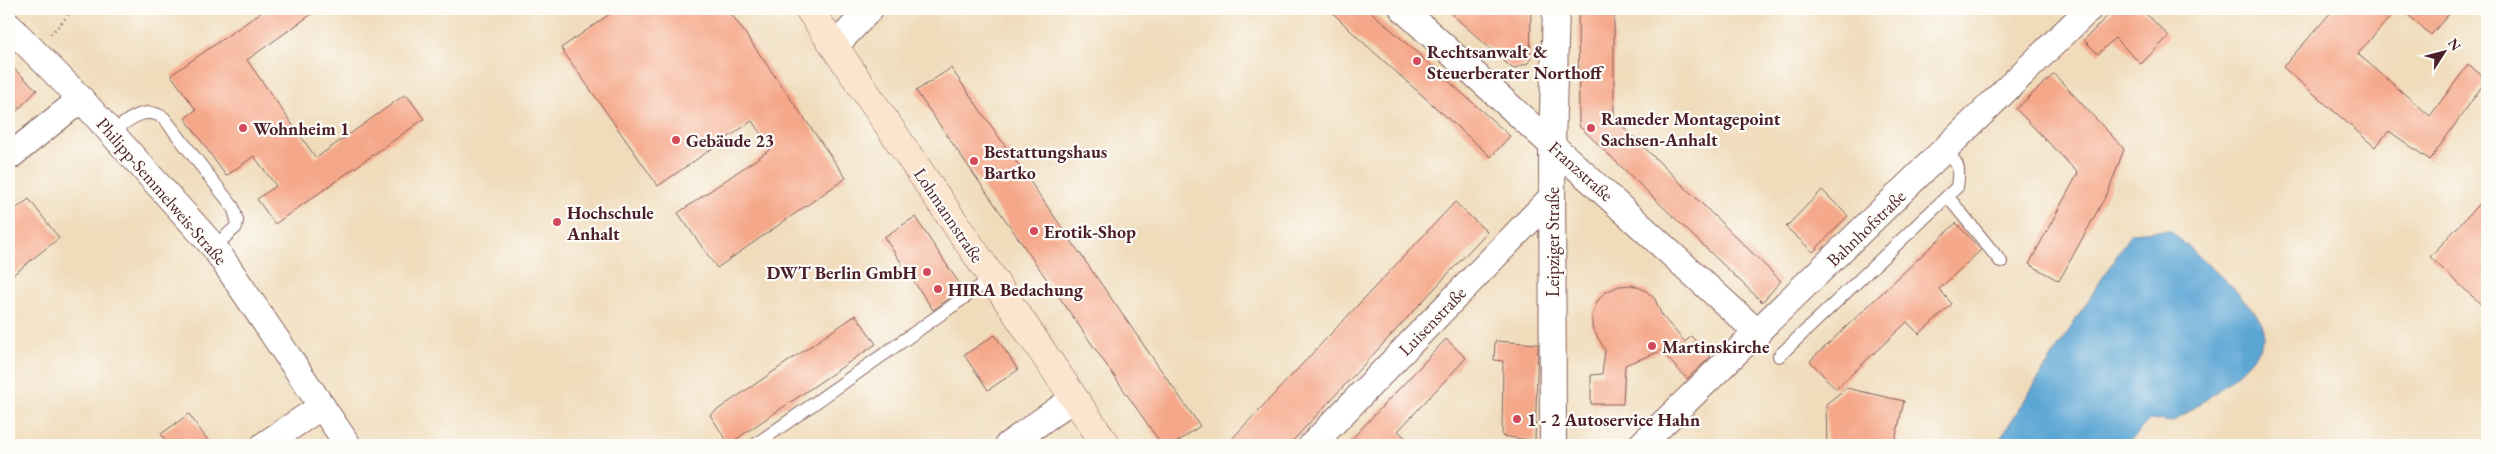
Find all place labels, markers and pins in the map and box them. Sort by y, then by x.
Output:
place label: Rechtsanwalt & Steuerberater Northoff [1427,40,1604,84]
marker: Rechtsanwalt & Steuerberater Northoff [1411,55,1423,67]
place label: Rameder Montagepoint Sachsen-Anhalt [1601,107,1781,151]
place label: Wohnheim 1 [253,117,350,140]
marker: Wohnheim 1 [237,122,249,134]
marker: Rameder Montagepoint Sachsen-Anhalt [1585,122,1597,134]
place label: Gebäude 23 [686,129,774,152]
marker: Gebäude 23 [670,134,682,146]
place label: Bestattungshaus Bartko [984,140,1107,184]
marker: Bestattungshaus Bartko [968,155,980,167]
place label: Hochschule Anhalt [566,201,654,245]
marker: Hochschule Anhalt [551,216,563,228]
place label: Erotik-Shop [1044,220,1136,243]
marker: Erotik-Shop [1028,225,1040,237]
place label: DWT Berlin GmbH [767,261,918,284]
marker: DWT Berlin GmbH [921,266,933,278]
place label: HIRA Bedachung [948,278,1084,301]
marker: HIRA Bedachung [932,283,944,295]
place label: Martinskirche [1662,335,1770,358]
marker: Martinskirche [1646,340,1658,352]
place label: 1 - 2 Autoservice Hahn [1527,408,1700,431]
marker: 1 - 2 Autoservice Hahn [1511,413,1523,425]

